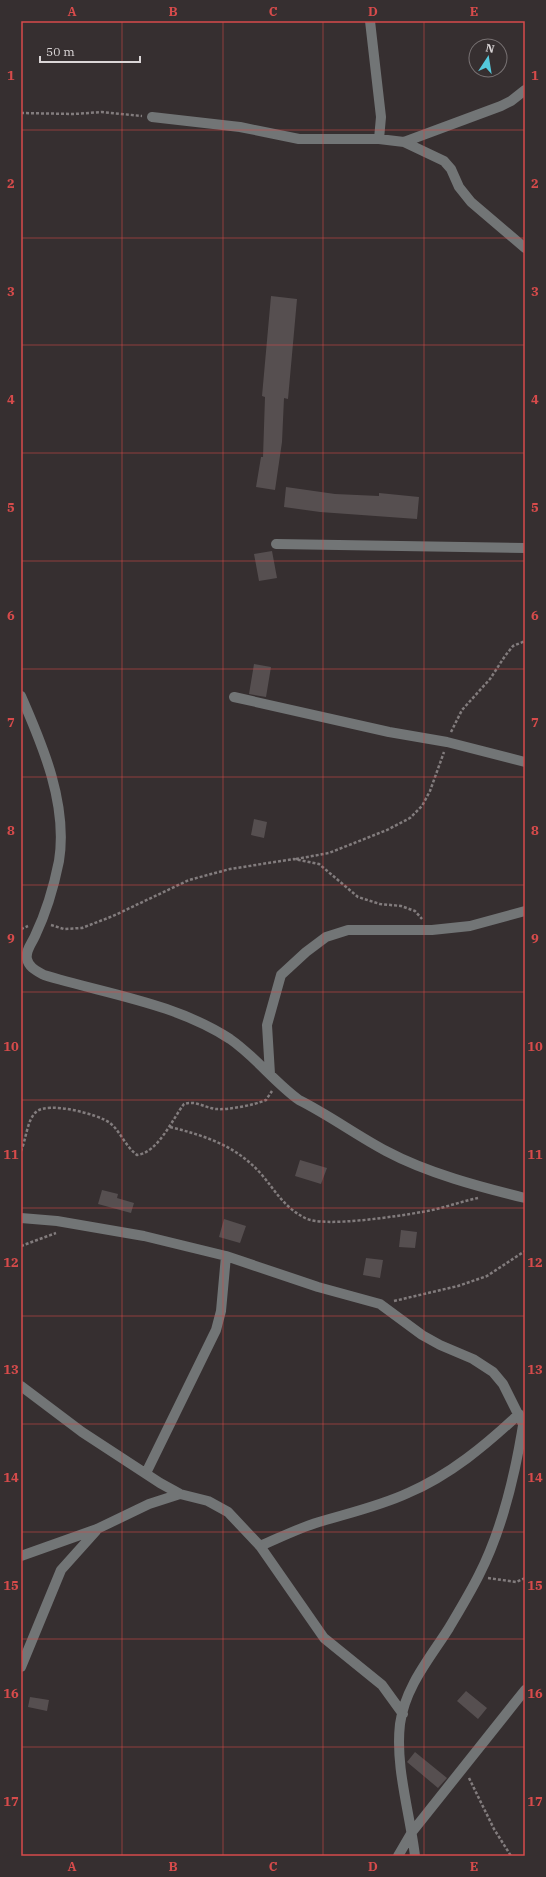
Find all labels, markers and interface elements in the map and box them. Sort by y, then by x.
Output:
text: A [67,3,77,20]
text: B [168,3,178,20]
text: C [269,3,278,20]
text: D [368,3,378,20]
text: E [470,3,478,20]
scale bar [40,38,140,64]
north arrow [468,38,508,78]
text: N [484,40,496,56]
text: 50 m [46,44,75,59]
text: 1 [7,67,15,84]
text: 1 [531,67,539,84]
text: 2 [7,175,15,192]
text: 2 [531,175,539,192]
text: 3 [7,283,15,300]
text: 3 [531,283,539,300]
text: 4 [7,391,15,408]
text: 4 [531,391,539,408]
text: 5 [7,499,15,516]
text: 5 [531,499,539,516]
text: 6 [7,607,15,624]
text: 6 [531,607,539,624]
text: 7 [7,714,15,731]
text: 7 [531,714,539,731]
text: 8 [7,822,15,839]
text: 8 [531,822,539,839]
text: 9 [7,930,15,947]
text: 9 [531,930,539,947]
text: 10 [3,1038,19,1055]
text: 10 [527,1038,543,1055]
text: 11 [3,1146,19,1163]
text: 11 [527,1146,543,1163]
text: 12 [3,1254,19,1271]
text: 12 [527,1254,543,1271]
text: 13 [3,1361,19,1378]
text: 13 [527,1361,543,1378]
text: 14 [3,1469,19,1486]
text: 14 [527,1469,543,1486]
text: 15 [3,1577,19,1594]
text: 15 [527,1577,543,1594]
text: 16 [3,1685,19,1702]
text: 16 [527,1685,543,1702]
text: 17 [3,1793,19,1810]
text: 17 [527,1793,543,1810]
text: A [67,1858,77,1875]
text: B [168,1858,178,1875]
text: C [269,1858,278,1875]
text: D [368,1858,378,1875]
text: E [470,1858,478,1875]

